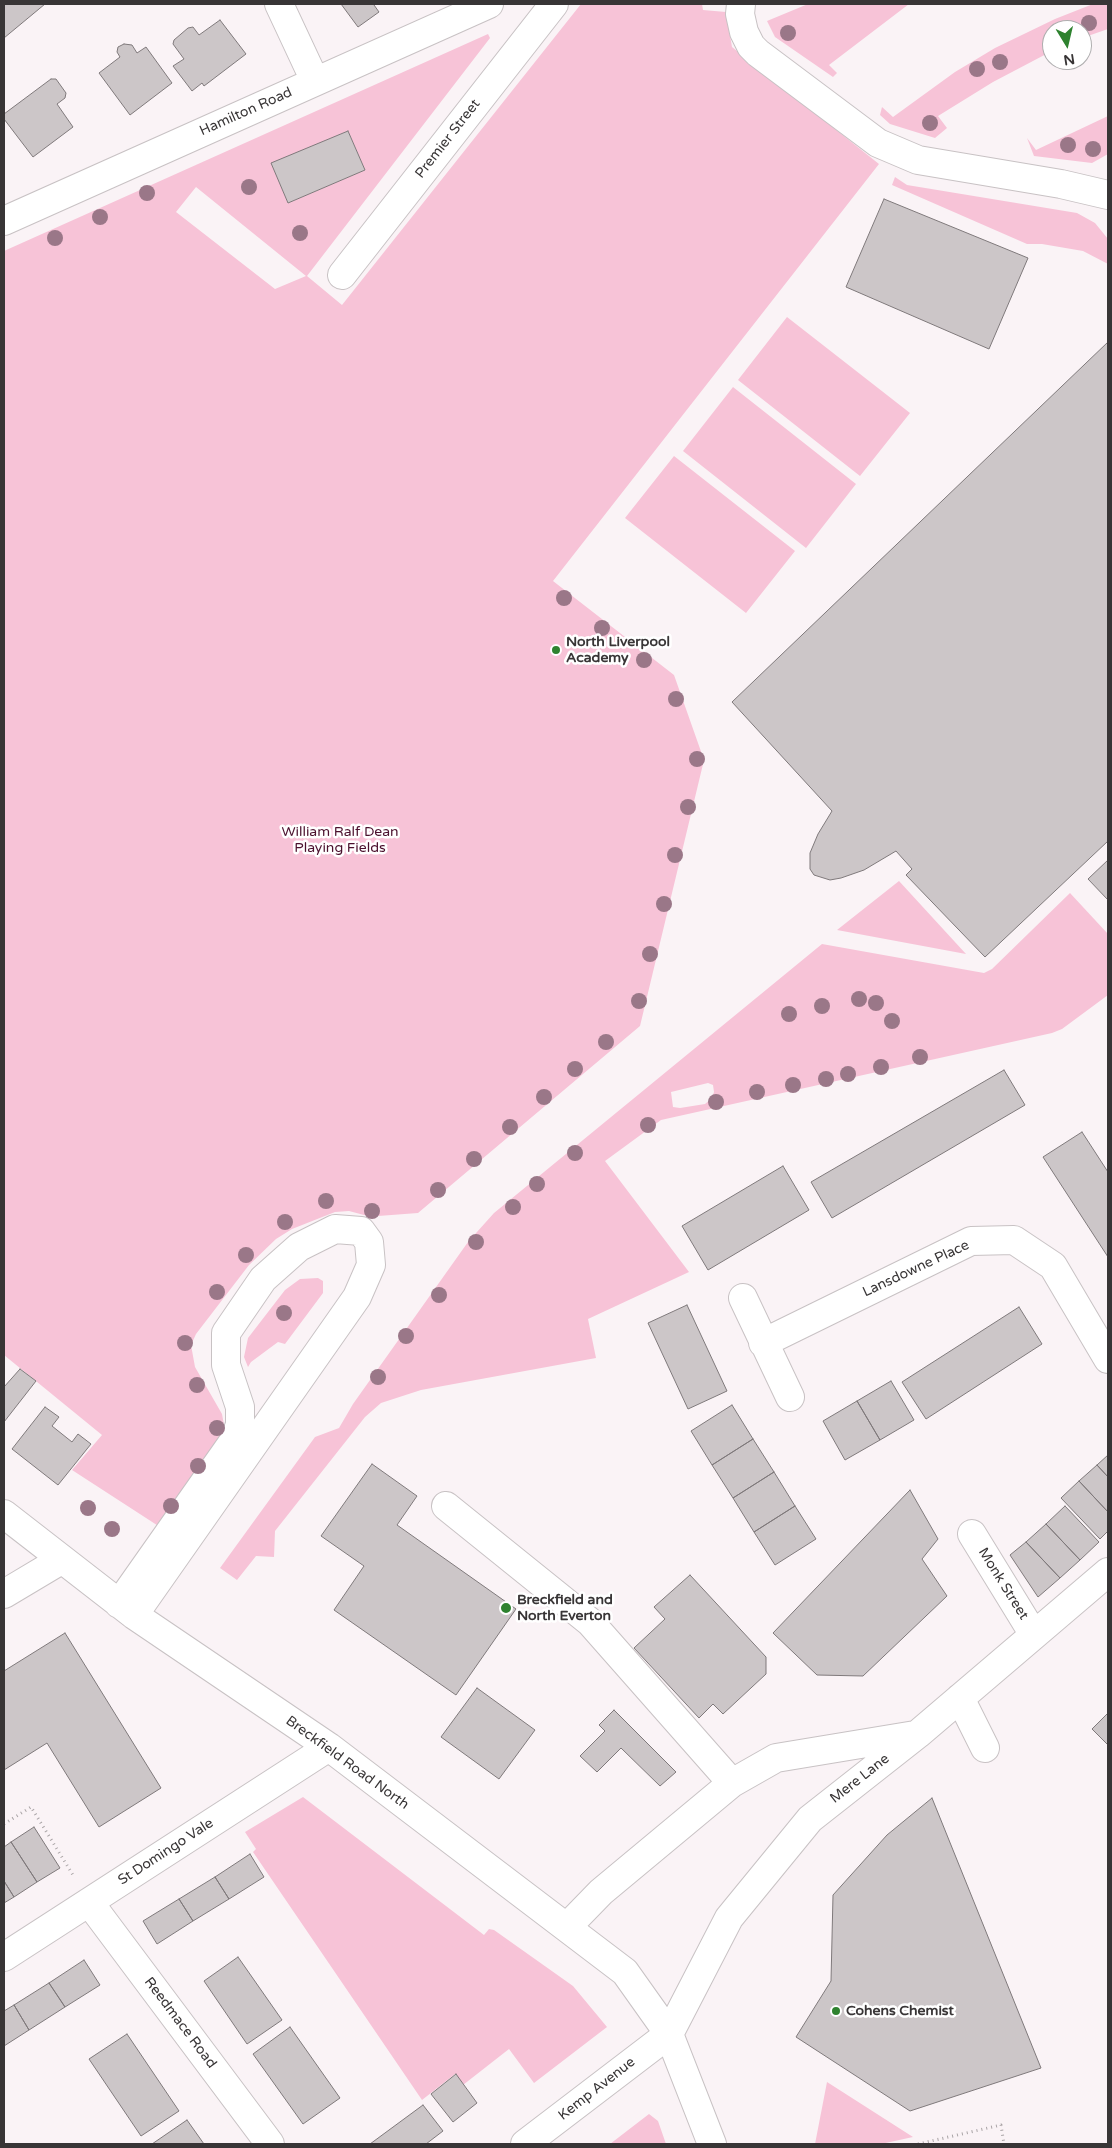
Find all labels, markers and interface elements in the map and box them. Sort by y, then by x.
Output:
north arrow [1042,20,1092,70]
text: N [1062,50,1076,69]
street label: Hamilton Road [197,84,295,140]
street label: Premier Street [412,96,484,182]
place label: North Liverpool Academy [566,634,670,666]
marker: North Liverpool Academy [550,644,562,656]
park label: William Ralf Dean Playing Fields [281,824,399,856]
street label: Lansdowne Place [860,1237,972,1301]
street label: Monk Street [974,1545,1032,1623]
place label: Breckfield and North Everton [517,1592,613,1624]
marker: Breckfield and North Everton [499,1601,513,1615]
street label: Breckfield Road North [282,1713,412,1813]
street label: Mere Lane [827,1751,893,1807]
street label: St Domingo Vale [115,1815,217,1889]
street label: Reedmace Road [140,1974,220,2072]
place label: Cohens Chemist [846,2003,954,2019]
marker: Cohens Chemist [830,2005,842,2017]
street label: Kemp Avenue [555,2054,639,2124]

